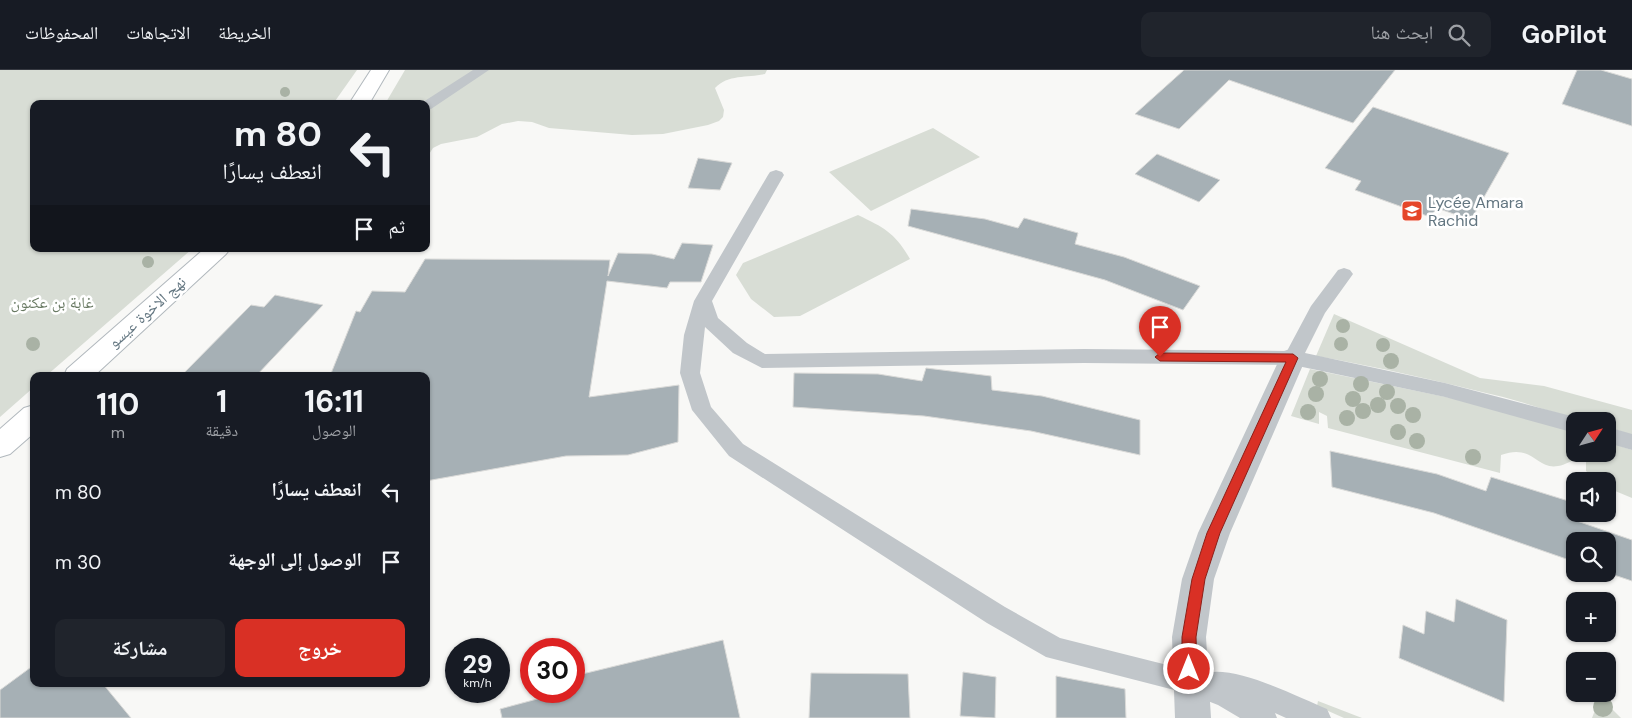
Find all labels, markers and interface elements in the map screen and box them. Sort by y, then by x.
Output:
search box [1141,12,1491,57]
text: GoPilot [1521,19,1607,50]
text: ابحث هنا [1370,20,1433,45]
text: المحفوظات [25,21,98,45]
text: الاتجاهات [126,21,190,45]
text: الخريطة [218,21,271,45]
icon: search [1445,21,1473,49]
text: 80 m [234,111,322,157]
icon: left [340,120,405,185]
text: انعطف يسارًا [223,157,322,186]
place label: Lycée Amara Rachid [1428,192,1523,231]
school or university icon: Lycée Amara Rachid [1400,199,1424,223]
text: ثم [388,214,405,239]
icon: arrive [350,215,378,243]
street label: نهج الاخوة عيسو [104,271,190,353]
park label: غابة بن عكنون [11,292,94,313]
pin [1139,306,1181,357]
icon: arrive [1146,313,1174,341]
text: 1 [216,382,227,421]
text: 16:11 [304,382,364,421]
text: 110 [96,385,139,424]
north arrow [1566,412,1616,462]
map controls [1566,412,1616,702]
text: دقيقة [206,420,238,441]
text: الوصول [312,420,356,441]
text: m [111,422,125,443]
button: sound [1566,472,1616,522]
text: انعطف يسارًا [271,477,362,502]
icon: left [377,478,405,506]
text: 80 m [55,480,102,505]
button: search [1566,532,1616,582]
text: الوصول إلى الوجهة [228,547,362,572]
icon: arrive [377,548,405,576]
text: 30 m [55,550,101,575]
button: + [1566,592,1616,642]
button: مشاركة [55,619,225,677]
button: خروج [235,619,405,677]
speed limit sign: 30 [520,638,585,703]
position arrow [1162,642,1214,694]
text: 29 [462,648,493,681]
button: − [1566,652,1616,702]
text: km/h [463,675,492,691]

